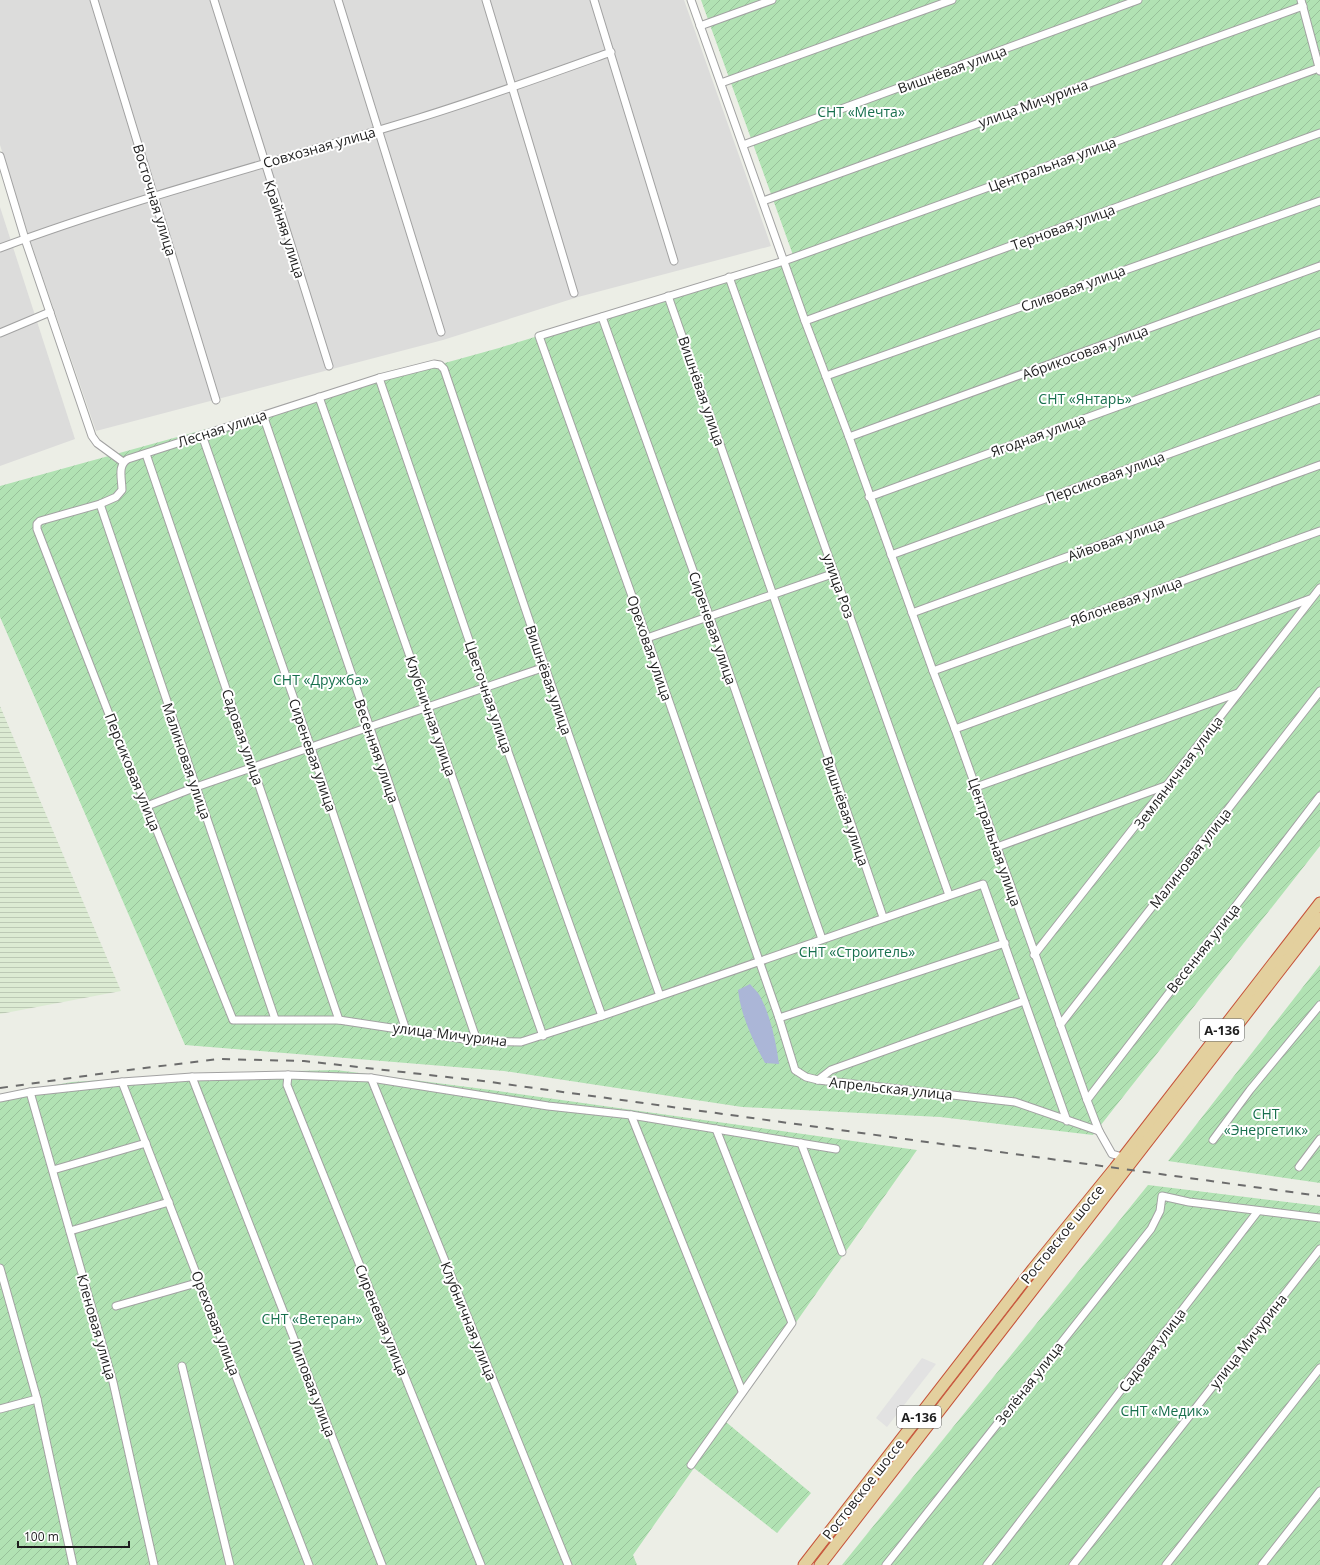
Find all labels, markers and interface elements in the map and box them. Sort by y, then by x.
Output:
street label: Вишнёвая улица [895,40,1009,98]
street label: улица Мичурина [976,74,1090,132]
park label: СНТ «Мечта» [817,102,905,121]
street label: Совхозная улица [260,122,378,172]
street label: Центральная улица [985,132,1119,196]
street label: Восточная улица [129,142,181,258]
street label: Крайняя улица [260,177,310,281]
street label: Терновая улица [1008,199,1118,255]
street label: Сливовая улица [1018,260,1128,316]
street label: Абрикосовая улица [1019,320,1151,384]
street label: Вишнёвая улица [674,334,730,448]
park label: СНТ «Янтарь» [1038,389,1132,408]
street label: Лесная улица [175,405,269,451]
street label: Ягодная улица [988,409,1088,461]
street label: Персиковая улица [1043,447,1167,507]
street label: Айвовая улица [1065,513,1167,565]
street label: улица Роз [818,551,860,621]
street label: Сиреневая улица [685,569,741,687]
street label: Яблоневая улица [1067,572,1185,630]
street label: Ореховая улица [623,593,677,703]
street label: Вишнёвая улица [521,623,577,737]
street label: Цветочная улица [461,638,517,756]
street label: Клубничная улица [401,653,461,779]
park label: СНТ «Дружба» [273,670,369,689]
street label: Садовая улица [218,686,268,788]
street label: Сиреневая улица [285,696,341,814]
street label: Весенняя улица [350,696,404,806]
street label: Малиновая улица [158,700,216,822]
street label: Персиковая улица [101,710,165,834]
street label: Земляничная улица [1129,712,1227,832]
street label: Вишнёвая улица [818,754,874,868]
street label: Центральная улица [964,775,1026,909]
street label: Малиновая улица [1145,804,1235,912]
street label: Весенняя улица [1162,899,1244,997]
park label: СНТ «Строитель» [799,942,915,961]
street label: улица Мичурина [392,1018,508,1050]
road number: А-136 [1200,1019,1244,1041]
street label: Апрельская улица [828,1072,954,1104]
park label: СНТ «Энергетик» [1224,1104,1308,1139]
street label: Ростовское шоссе [1016,1180,1108,1288]
street label: Клубничная улица [436,1259,502,1383]
street label: Сиреневая улица [351,1261,413,1379]
street label: Ореховая улица [187,1268,245,1378]
street label: Кленовая улица [73,1272,121,1382]
street label: улица Мичурина [1205,1290,1291,1392]
street label: Садовая улица [1114,1304,1190,1396]
park label: СНТ «Ветеран» [262,1309,363,1328]
street label: Липовая улица [286,1336,340,1440]
street label: Зелёная улица [991,1338,1067,1428]
park label: СНТ «Медик» [1121,1401,1210,1420]
road number: А-136 [897,1406,941,1428]
street label: Ростовское шоссе [818,1435,908,1543]
scale bar [18,1523,129,1549]
text: 100 m [24,1528,59,1545]

